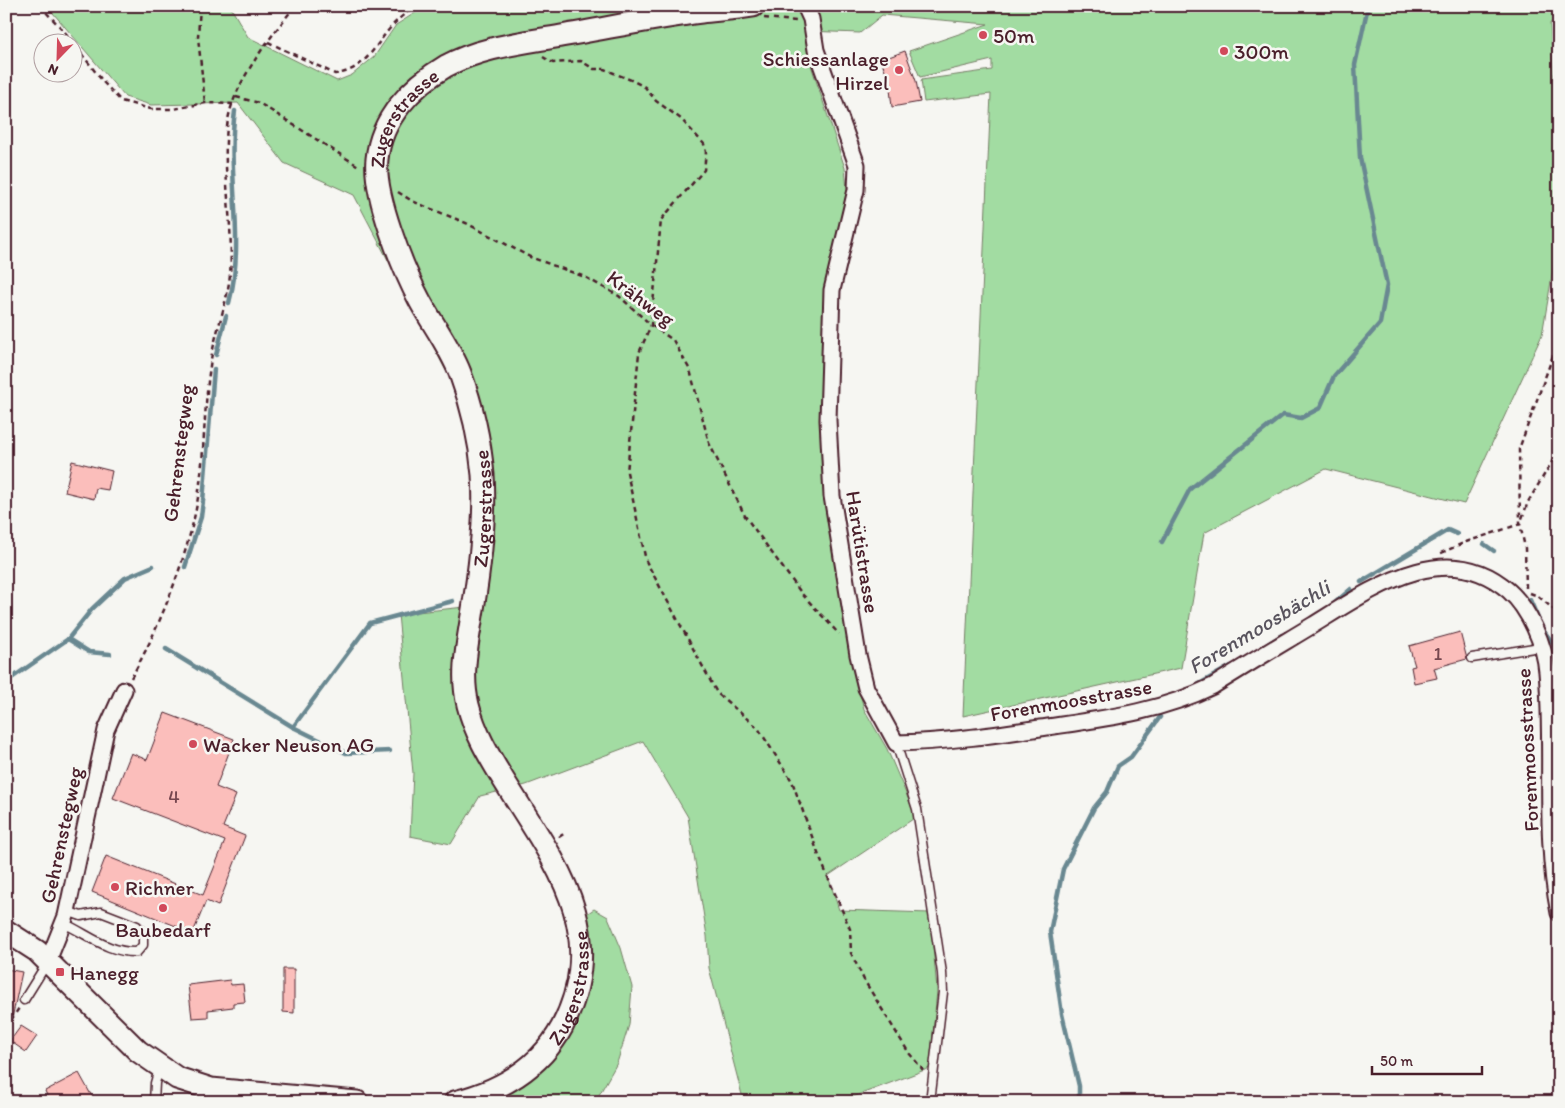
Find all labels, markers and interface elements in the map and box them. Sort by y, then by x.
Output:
place label: 50m [993,23,1035,48]
marker: 50m [977,29,989,41]
north arrow [32,32,82,82]
place label: 300m [1234,39,1289,64]
marker: 300m [1218,45,1230,57]
place label: Schiessanlage Hirzel [763,46,889,95]
text: N [45,60,61,79]
street label: Zugerstrasse [364,62,443,169]
marker: Schiessanlage Hirzel [893,64,905,76]
street label: Krähweg [602,264,680,332]
street label: Gehrenstegweg [157,382,199,523]
street label: Zugerstrasse [467,448,496,568]
street label: Harütistrasse [841,489,885,615]
water label: Forenmoosbächli [1183,573,1337,680]
house number: 1 [1434,642,1443,665]
street label: Forenmoosstrasse [1510,668,1544,832]
street label: Forenmoosstrasse [988,673,1154,727]
place label: Wacker Neuson AG [203,732,374,757]
marker: Wacker Neuson AG [187,738,199,750]
street label: Gehrenstegweg [34,764,88,905]
house number: 4 [168,785,180,808]
place label: Richner [125,875,195,900]
marker: Richner [109,881,121,893]
marker: Baubedarf [157,902,169,914]
place label: Baubedarf [115,917,211,942]
street label: Zugerstrasse [542,929,593,1049]
place label: Hanegg [70,960,139,985]
marker: Hanegg [54,966,66,978]
scale bar [1372,1043,1482,1075]
text: 50 m [1380,1052,1413,1070]

